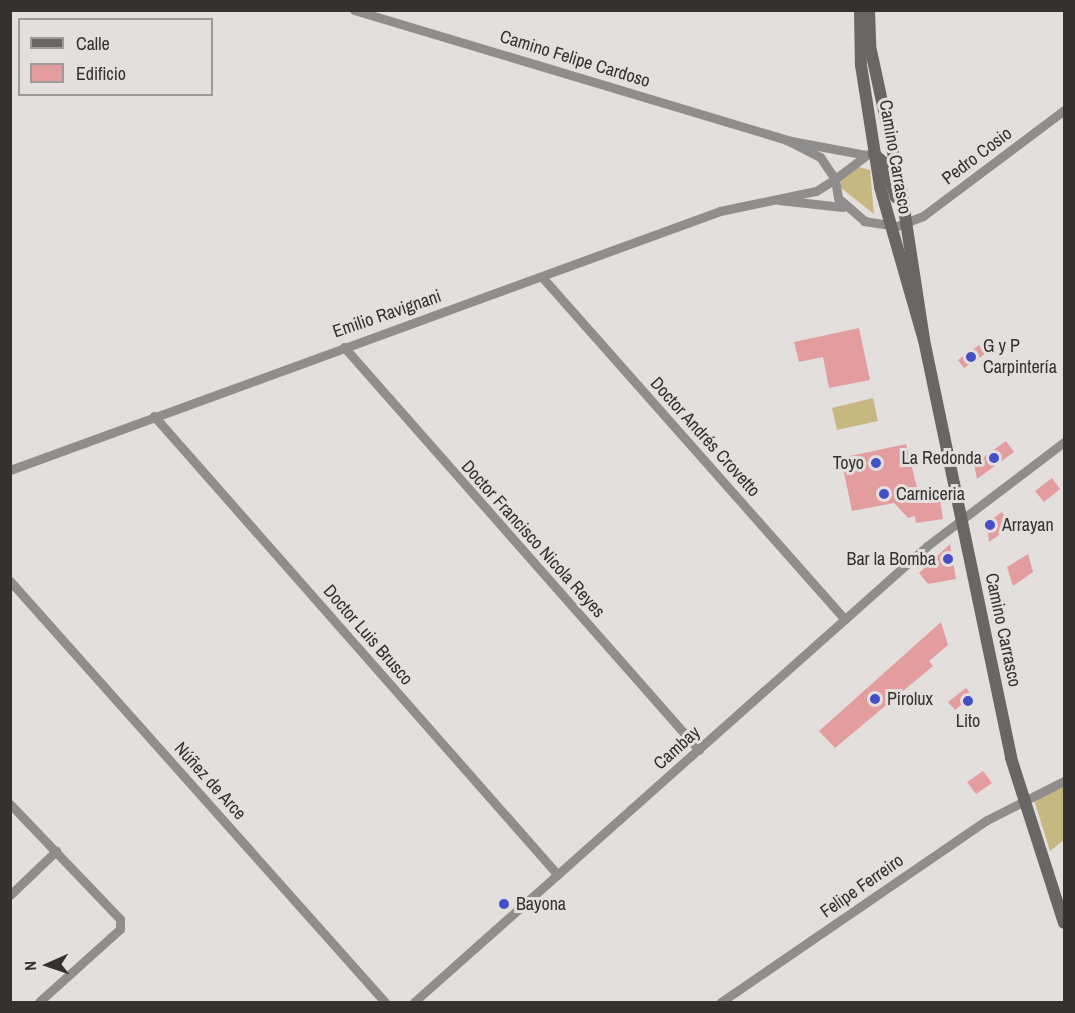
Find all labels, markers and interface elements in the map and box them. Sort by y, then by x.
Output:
legend [18,18,213,96]
street label: Camino Felipe Cardoso [497,26,653,92]
text: Calle [76,31,110,56]
text: Edificio [76,61,126,86]
street label: Camino Carrasco [874,98,916,216]
street label: Pedro Cosio [938,123,1016,189]
street label: Emilio Ravignani [330,285,444,343]
place label: G y P Carpintería [983,336,1057,378]
marker: G y P Carpintería [964,350,978,364]
street label: Doctor Andrés Crovetto [645,372,765,502]
place label: La Redonda [902,447,982,469]
marker: La Redonda [987,451,1001,465]
place label: Toyo [833,452,864,474]
street label: Doctor Francisco Nicola Reyes [457,456,609,622]
marker: Toyo [869,456,883,470]
place label: Carniceria [896,483,965,505]
marker: Carniceria [877,487,891,501]
place label: Arrayan [1002,514,1054,536]
marker: Arrayan [983,518,997,532]
place label: Bar la Bomba [847,548,936,570]
marker: Bar la Bomba [941,552,955,566]
street label: Camino Carrasco [980,571,1026,689]
street label: Doctor Luis Brusco [319,581,417,689]
place label: Pirolux [887,688,933,710]
marker: Pirolux [868,692,882,706]
marker: Lito [961,694,975,708]
place label: Lito [956,710,980,732]
street label: Cambay [649,722,705,774]
street label: Núñez de Arce [169,737,251,825]
street label: Felipe Ferreiro [816,850,908,922]
place label: Bayona [516,893,566,915]
marker: Bayona [497,897,511,911]
north arrow [18,935,78,995]
text: N [19,961,41,971]

